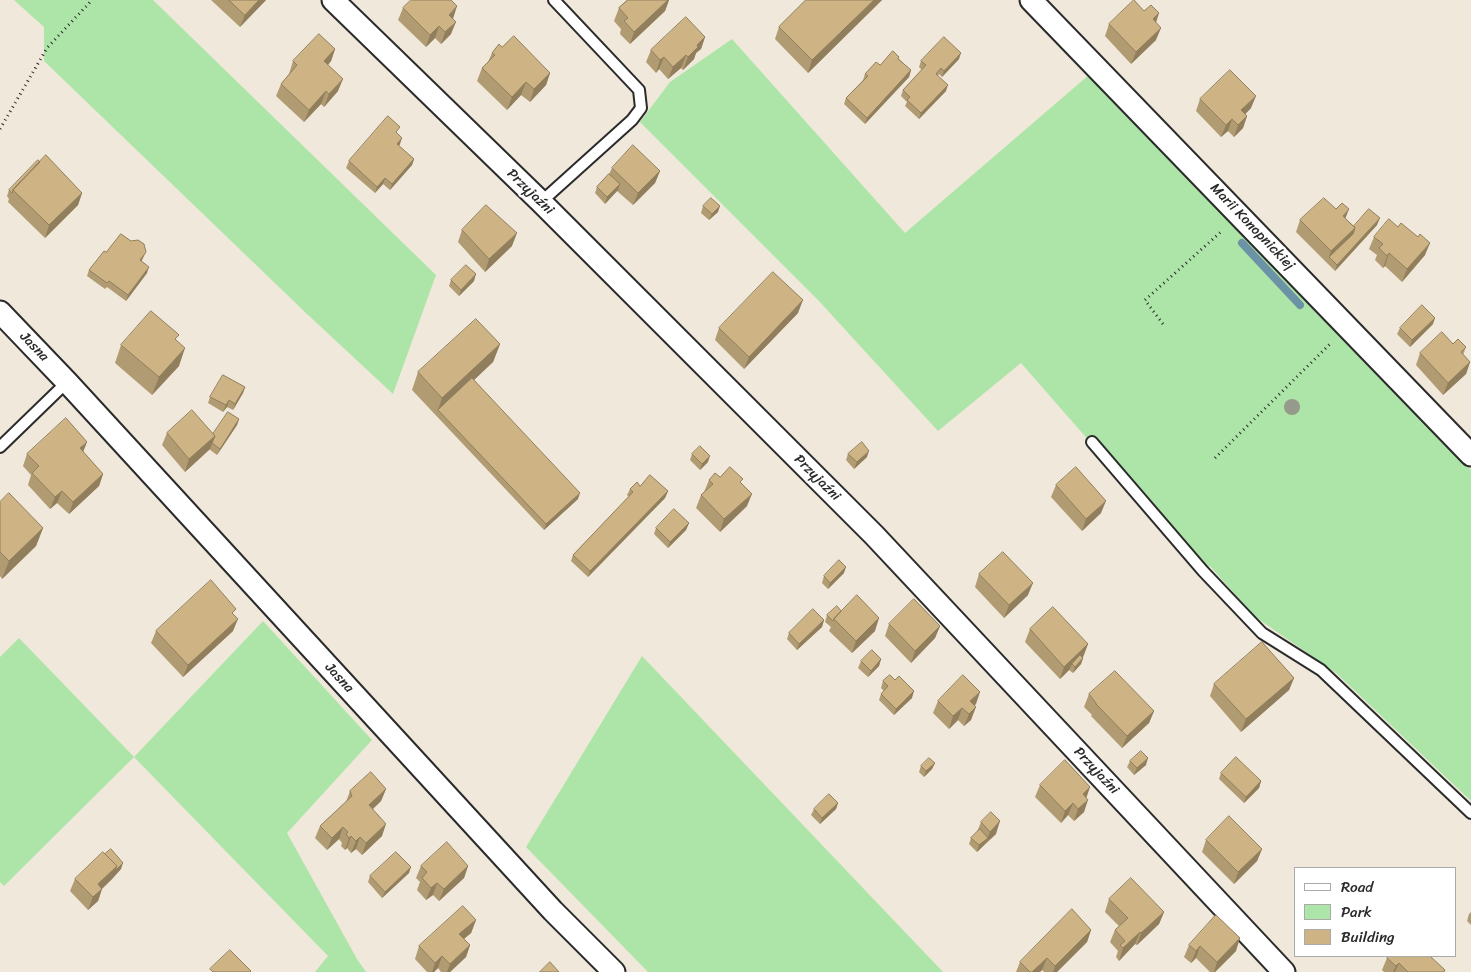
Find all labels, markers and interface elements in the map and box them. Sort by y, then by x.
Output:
street label: Przyjaźni [503,166,557,218]
street label: Marii Konopnickiej [1206,180,1298,274]
street label: Jasna [16,329,52,365]
street label: Przyjaźni [790,451,844,505]
street label: Jasna [321,660,357,696]
street label: Przyjaźni [1070,744,1122,798]
legend [1294,867,1456,957]
text: Road [1341,874,1373,900]
text: Park [1341,899,1372,925]
text: Building [1341,924,1395,950]

